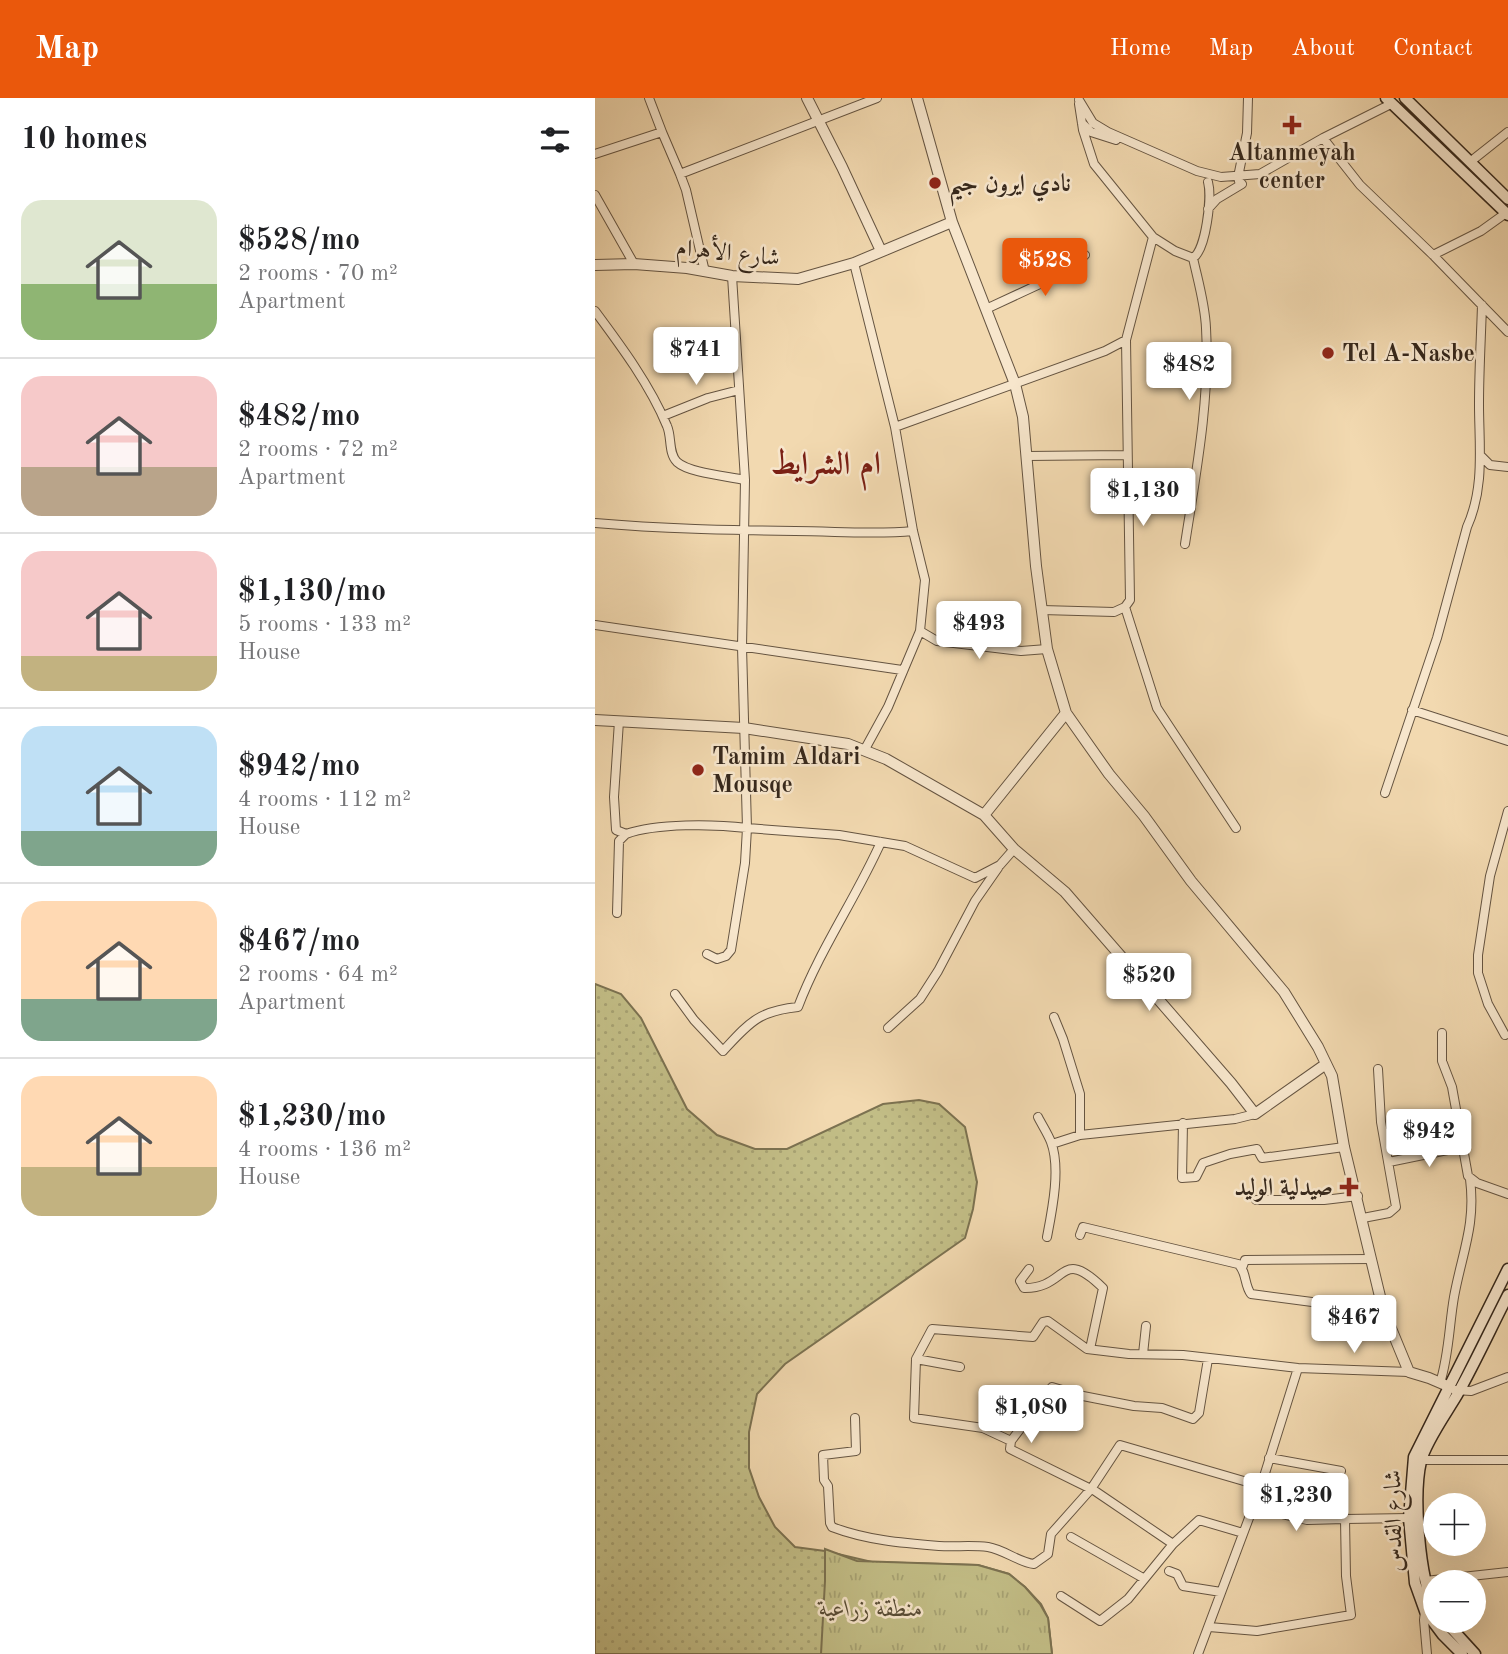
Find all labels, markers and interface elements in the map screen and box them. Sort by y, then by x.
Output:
text: Map [35,33,99,66]
text: Home [1110,37,1171,61]
text: Map [1209,37,1253,61]
text: About [1291,37,1355,61]
text: Contact [1393,37,1473,61]
marker: Altanmeyah center [1282,115,1302,135]
icon: filters [536,121,574,159]
text: 10 homes [21,125,147,155]
place label: Altanmeyah center [1228,142,1356,194]
place label: نادي ايرون جيم [949,172,1071,207]
marker: نادي ايرون جيم [927,175,943,191]
text: $528/mo [238,226,360,256]
icon: home [77,228,161,312]
street label: شارع الأهرام [674,231,781,278]
pin: $528 [1004,238,1086,298]
text: $528 [1018,249,1072,272]
text: 2 rooms · 70 m² [238,262,398,285]
text: Apartment [238,290,346,313]
pin: $741 [655,328,737,387]
text: $741 [669,338,723,361]
pin: $482 [1148,342,1230,402]
place label: Tel A-Nasbe [1342,343,1475,367]
marker: Tel A-Nasbe [1320,345,1336,361]
text: $482 [1162,353,1216,376]
text: $482/mo [238,402,360,432]
icon: home [77,404,161,488]
text: 2 rooms · 72 m² [238,438,398,461]
district label: ام الشرايط [771,447,881,491]
text: Apartment [238,466,346,489]
pin: $1,130 [1086,468,1200,528]
text: $1,130 [1106,479,1180,502]
text: $1,130/mo [238,577,386,607]
icon: home [77,579,161,663]
pin: $493 [938,602,1020,661]
text: $493 [952,612,1006,635]
text: 5 rooms · 133 m² [238,613,411,636]
text: House [238,641,300,664]
place label: Tamim Aldari Mousqe [712,746,860,798]
text: $942/mo [238,752,360,782]
icon: home [77,754,161,838]
marker: Tamim Aldari Mousqe [690,762,706,778]
text: 4 rooms · 112 m² [238,788,411,811]
text: House [238,816,300,839]
text: $467/mo [238,927,360,957]
icon: home [77,929,161,1013]
pin: $520 [1108,954,1190,1013]
text: 2 rooms · 64 m² [238,963,398,986]
text: $520 [1122,964,1176,987]
text: Apartment [238,991,346,1014]
text: $1,230/mo [238,1102,386,1132]
icon: home [77,1104,161,1188]
pin: $942 [1388,1110,1470,1169]
text: $942 [1402,1120,1456,1143]
text: 4 rooms · 136 m² [238,1138,411,1161]
text: House [238,1166,300,1189]
place label: صيدلية الوليد [1234,1176,1333,1202]
marker: صيدلية الوليد [1339,1177,1359,1197]
pin: $467 [1313,1296,1395,1355]
text: $467 [1327,1306,1381,1329]
pin: $1,080 [974,1386,1088,1445]
text: $1,080 [994,1396,1068,1419]
street label: شارع القدس [1382,1470,1414,1572]
pin: $1,230 [1239,1474,1353,1533]
text: $1,230 [1259,1484,1333,1507]
map controls [1423,1493,1486,1633]
button: + [1423,1493,1486,1556]
button: − [1423,1570,1486,1633]
park label: منطقة زراعية [817,1598,923,1622]

